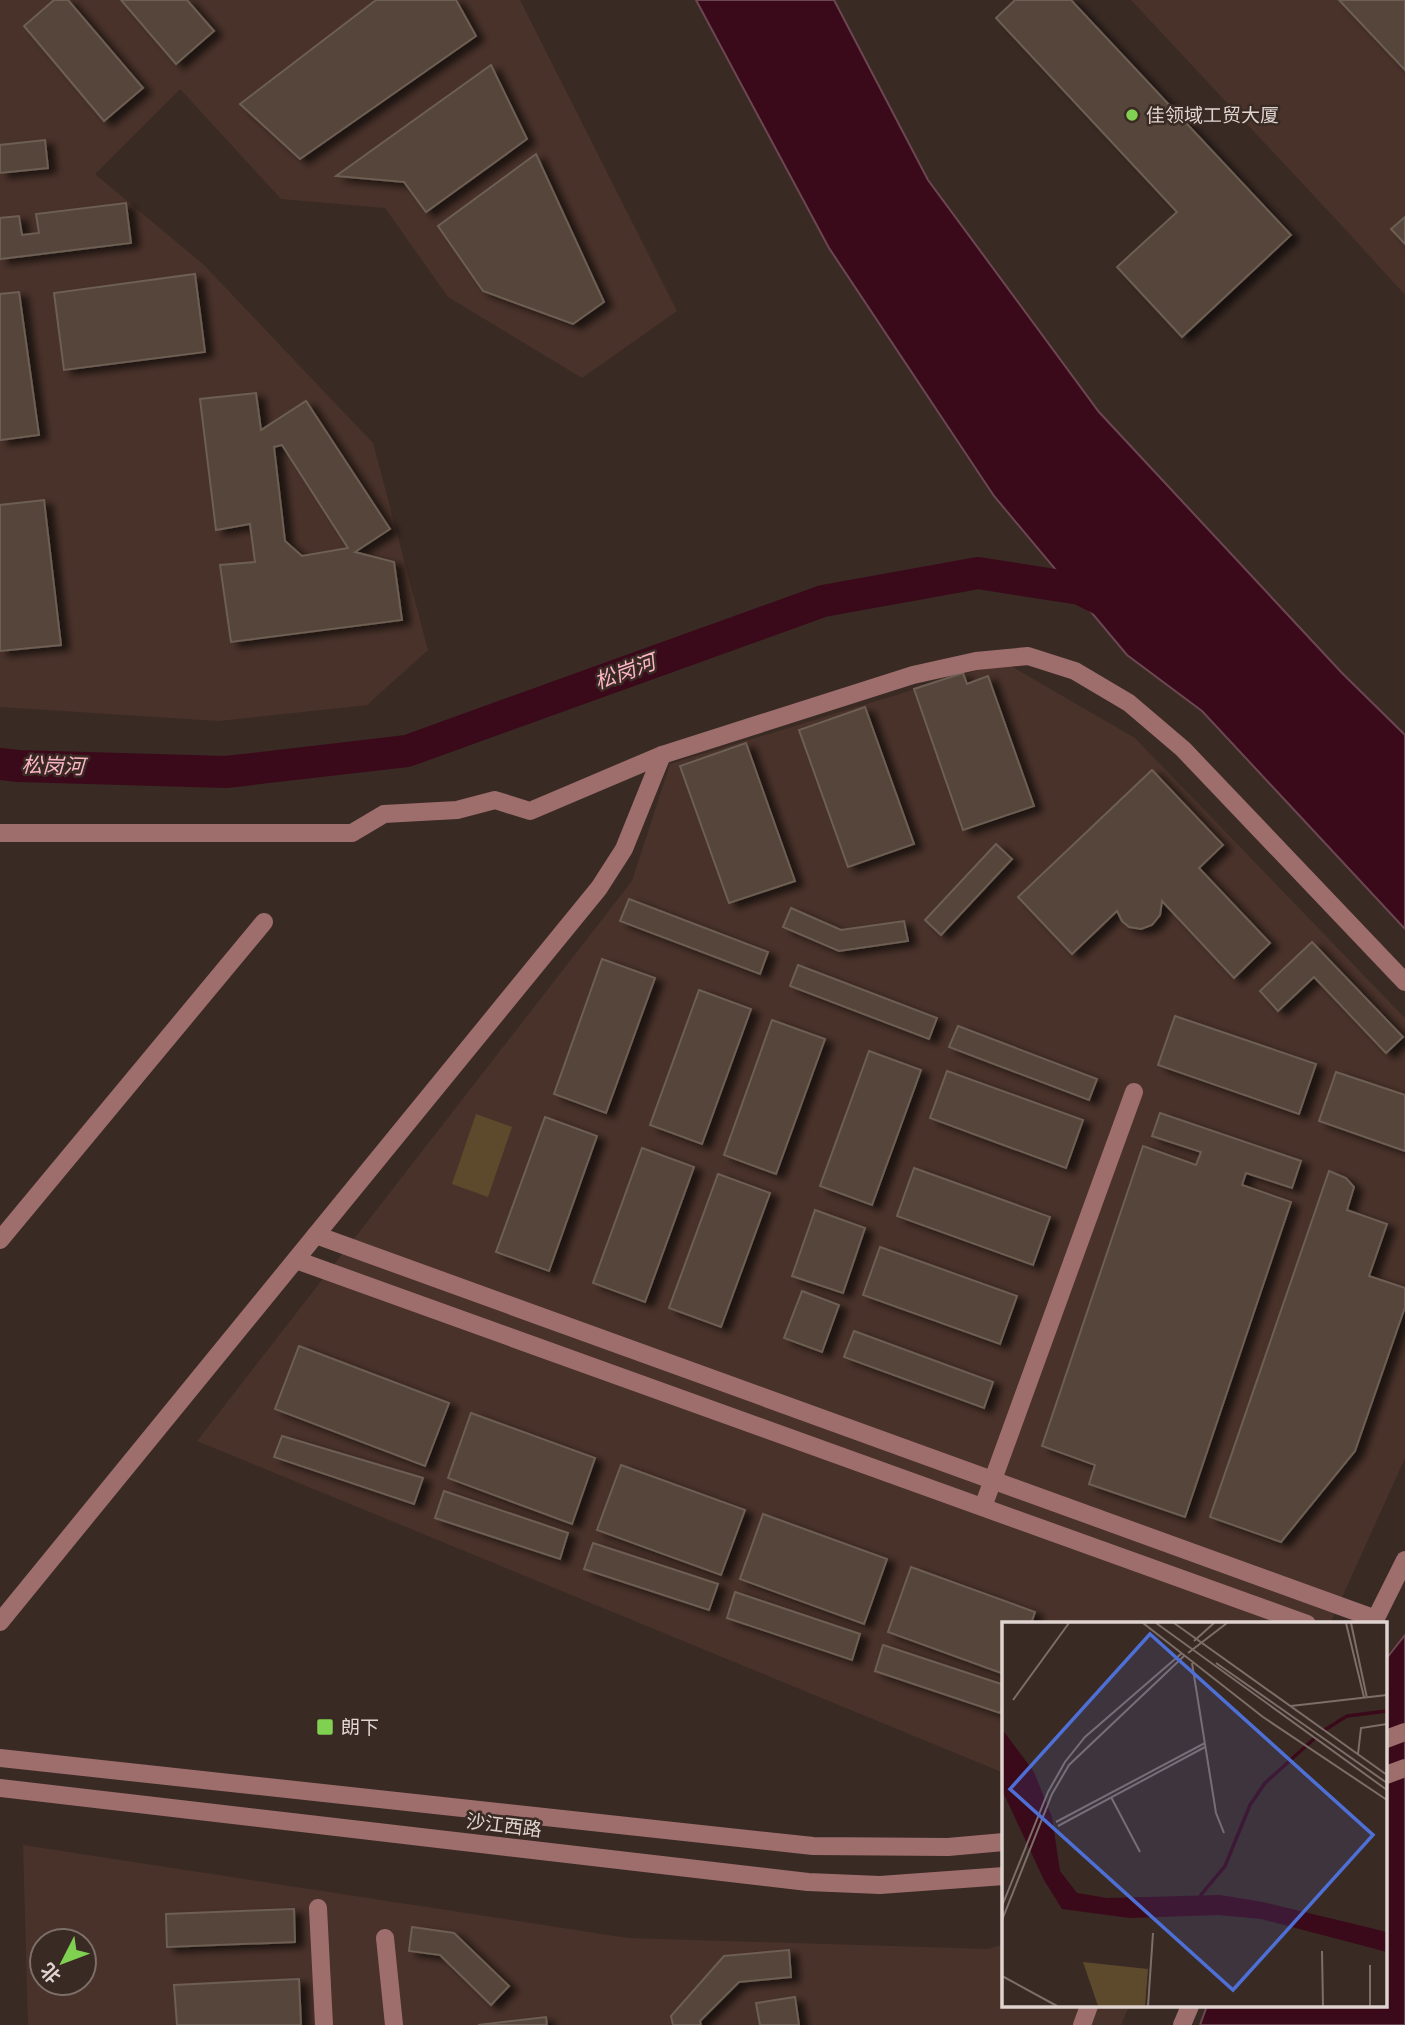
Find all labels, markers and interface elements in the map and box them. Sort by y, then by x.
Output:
place label: 佳领域工贸大厦 [1146,102,1279,128]
marker: 佳领域工贸大厦 [1124,107,1140,123]
water label: 松岗河 [590,646,663,695]
water label: 松岗河 [21,750,89,780]
inset map [1002,1622,1388,2008]
place label: 朗下 [341,1714,379,1740]
marker: 朗下 [315,1717,335,1737]
street label: 沙江西路 [465,1807,543,1843]
north arrow [28,1927,98,1997]
text: 北 [34,1958,66,1989]

